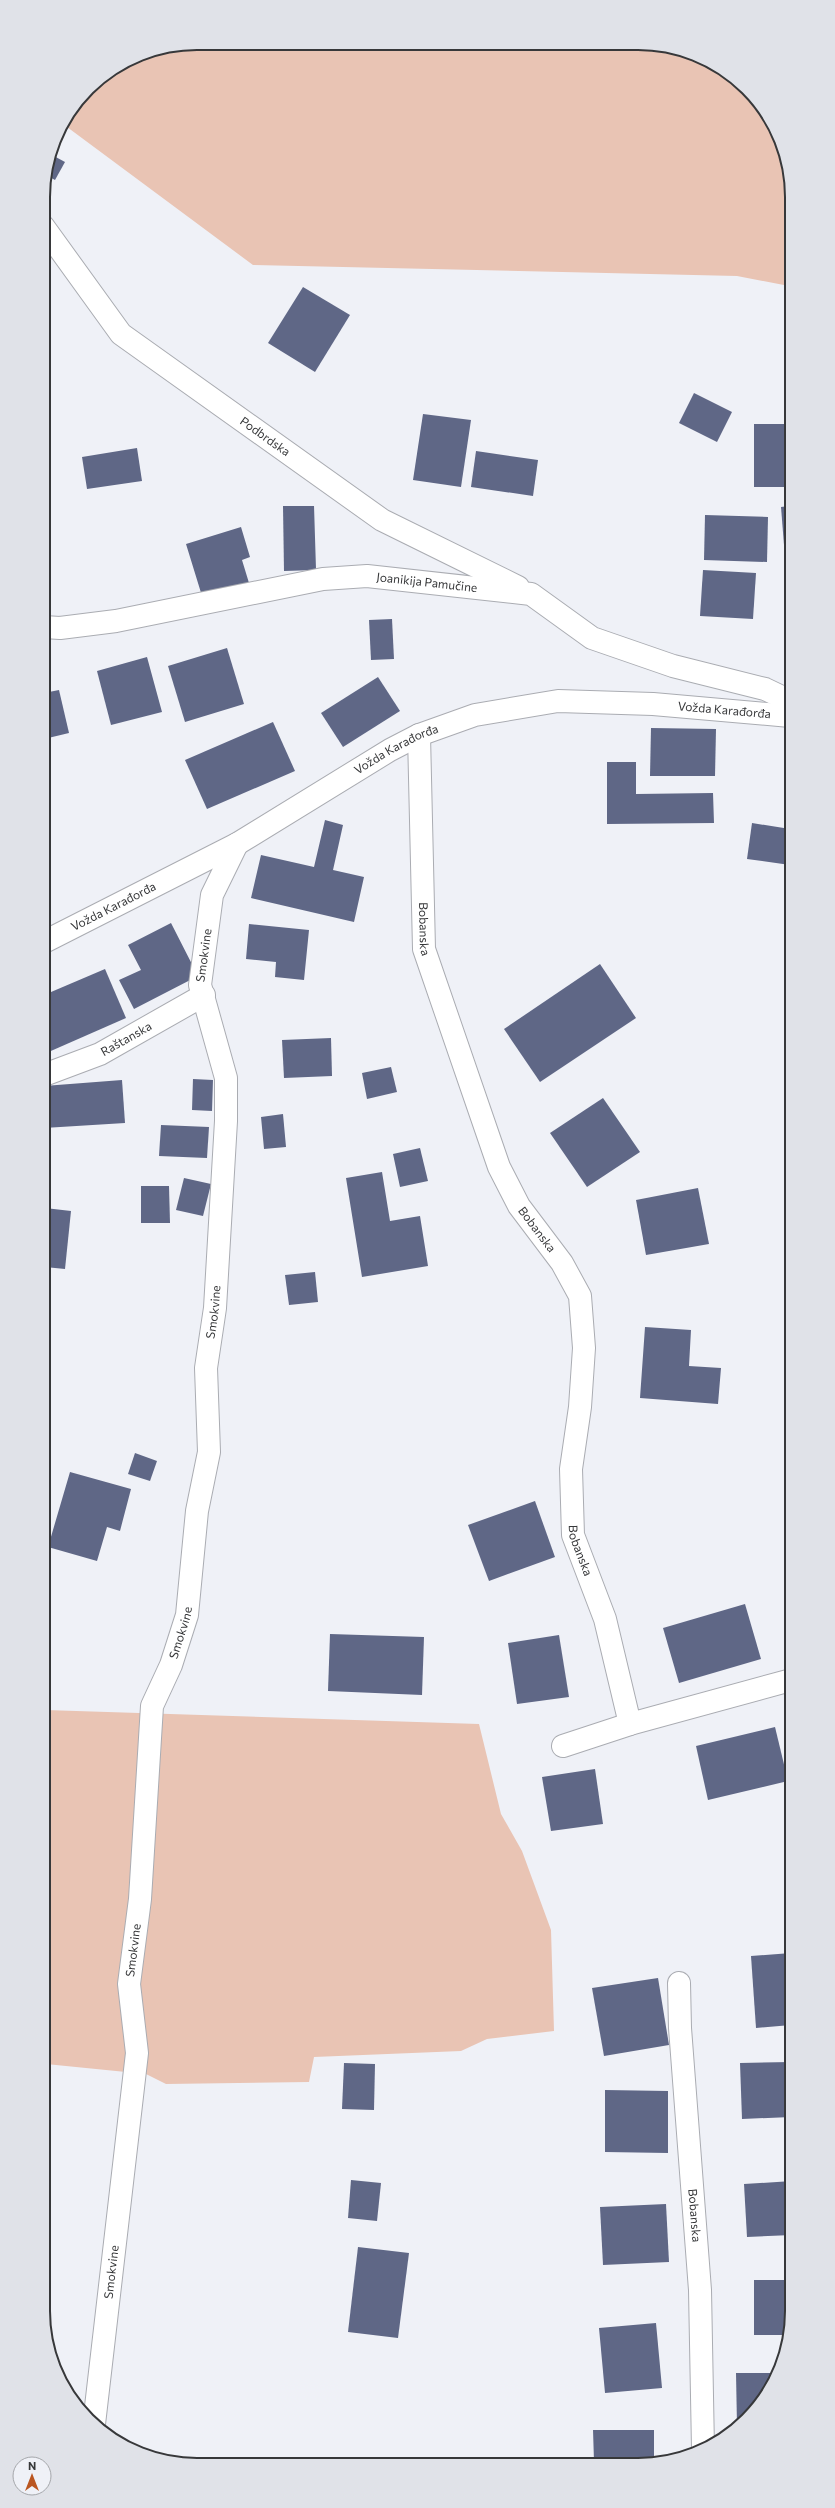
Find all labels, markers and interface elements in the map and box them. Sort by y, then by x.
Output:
street label: Podbrdska [238,413,293,458]
street label: Joanikija Pamučine [376,569,478,594]
street label: Vožda Karađorđa [677,698,772,720]
street label: Vožda Karađorđa [351,721,440,776]
street label: Vožda Karađorđa [68,878,158,933]
street label: Bobanska [417,902,434,957]
street label: Smokvine [192,928,213,983]
street label: Raštanska [98,1018,154,1058]
street label: Bobanska [516,1203,559,1255]
street label: Smokvine [202,1285,222,1340]
street label: Bobanska [567,1525,596,1578]
street label: Smokvine [165,1606,194,1660]
street label: Smokvine [122,1923,143,1978]
street label: Bobanska [686,2188,704,2243]
street label: Smokvine [101,2244,121,2299]
north arrow [12,2456,52,2496]
text: N [28,2459,36,2472]

